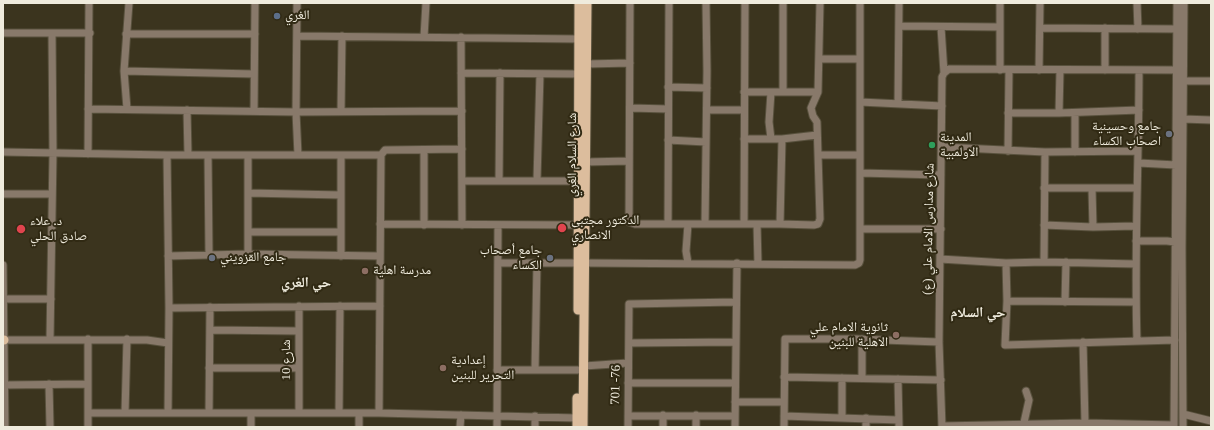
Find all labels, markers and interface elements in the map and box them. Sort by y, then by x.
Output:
place label: الغري [285,8,310,24]
marker: الغري [272,11,282,21]
street label: شارع السلام الغري [565,113,581,197]
place label: جامع وحسينية اصحاب الكساء [1092,119,1161,150]
marker: جامع وحسينية اصحاب الكساء [1164,129,1174,139]
place label: المدينة الاولمبية [940,130,978,161]
marker: المدينة الاولمبية [927,140,937,150]
street label: شارع مدارس الامام علي (ع) [920,163,938,295]
place label: الدكتور مجتبى الانصاري [571,213,639,244]
place label: د. علاء صادق الحلي [30,214,87,245]
marker: الدكتور مجتبى الانصاري [556,222,568,234]
marker: د. علاء صادق الحلي [15,223,27,235]
place label: جامع أصحاب الكساء [480,243,542,274]
place label: جامع القزويني [220,250,286,266]
marker: جامع القزويني [207,253,217,263]
marker: جامع أصحاب الكساء [545,253,555,263]
place label: مدرسة اهلية [373,263,431,279]
marker: مدرسة اهلية [360,266,370,276]
district label: حي الغري [281,275,331,291]
district label: حي السلام [951,305,1005,321]
place label: ثانوية الامام علي الاهلية للبنين [810,320,888,351]
marker: ثانوية الامام علي الاهلية للبنين [891,330,901,340]
street label: شارع 10 [279,340,295,380]
place label: إعدادية التحرير للبنين [451,353,514,384]
marker: إعدادية التحرير للبنين [438,363,448,373]
street label: 701 -76 [608,365,624,405]

